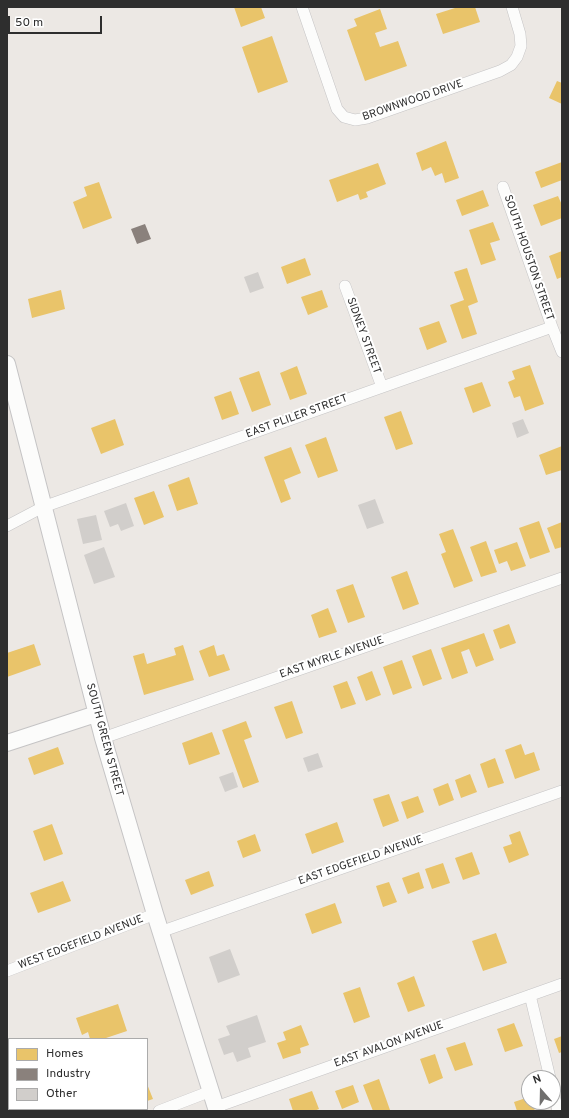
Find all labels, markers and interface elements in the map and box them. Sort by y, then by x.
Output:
scale bar [10,8,104,34]
text: 50 m [15,15,43,31]
street label: BROWNWOOD DRIVE [361,78,465,124]
street label: SOUTH HOUSTON STREET [500,193,556,323]
street label: SIDNEY STREET [343,296,383,376]
street label: EAST PLILER STREET [244,392,350,442]
street label: EAST MYRLE AVENUE [278,634,386,682]
street label: SOUTH GREEN STREET [83,682,125,798]
street label: EAST EDGEFIELD AVENUE [297,833,425,889]
street label: WEST EDGEFIELD AVENUE [17,913,145,973]
street label: EAST AVALON AVENUE [332,1019,446,1071]
legend [8,1038,148,1110]
text: Homes [46,1046,83,1062]
text: Industry [46,1066,91,1082]
north arrow [521,1070,561,1110]
text: N [531,1072,543,1088]
text: Other [46,1086,77,1102]

